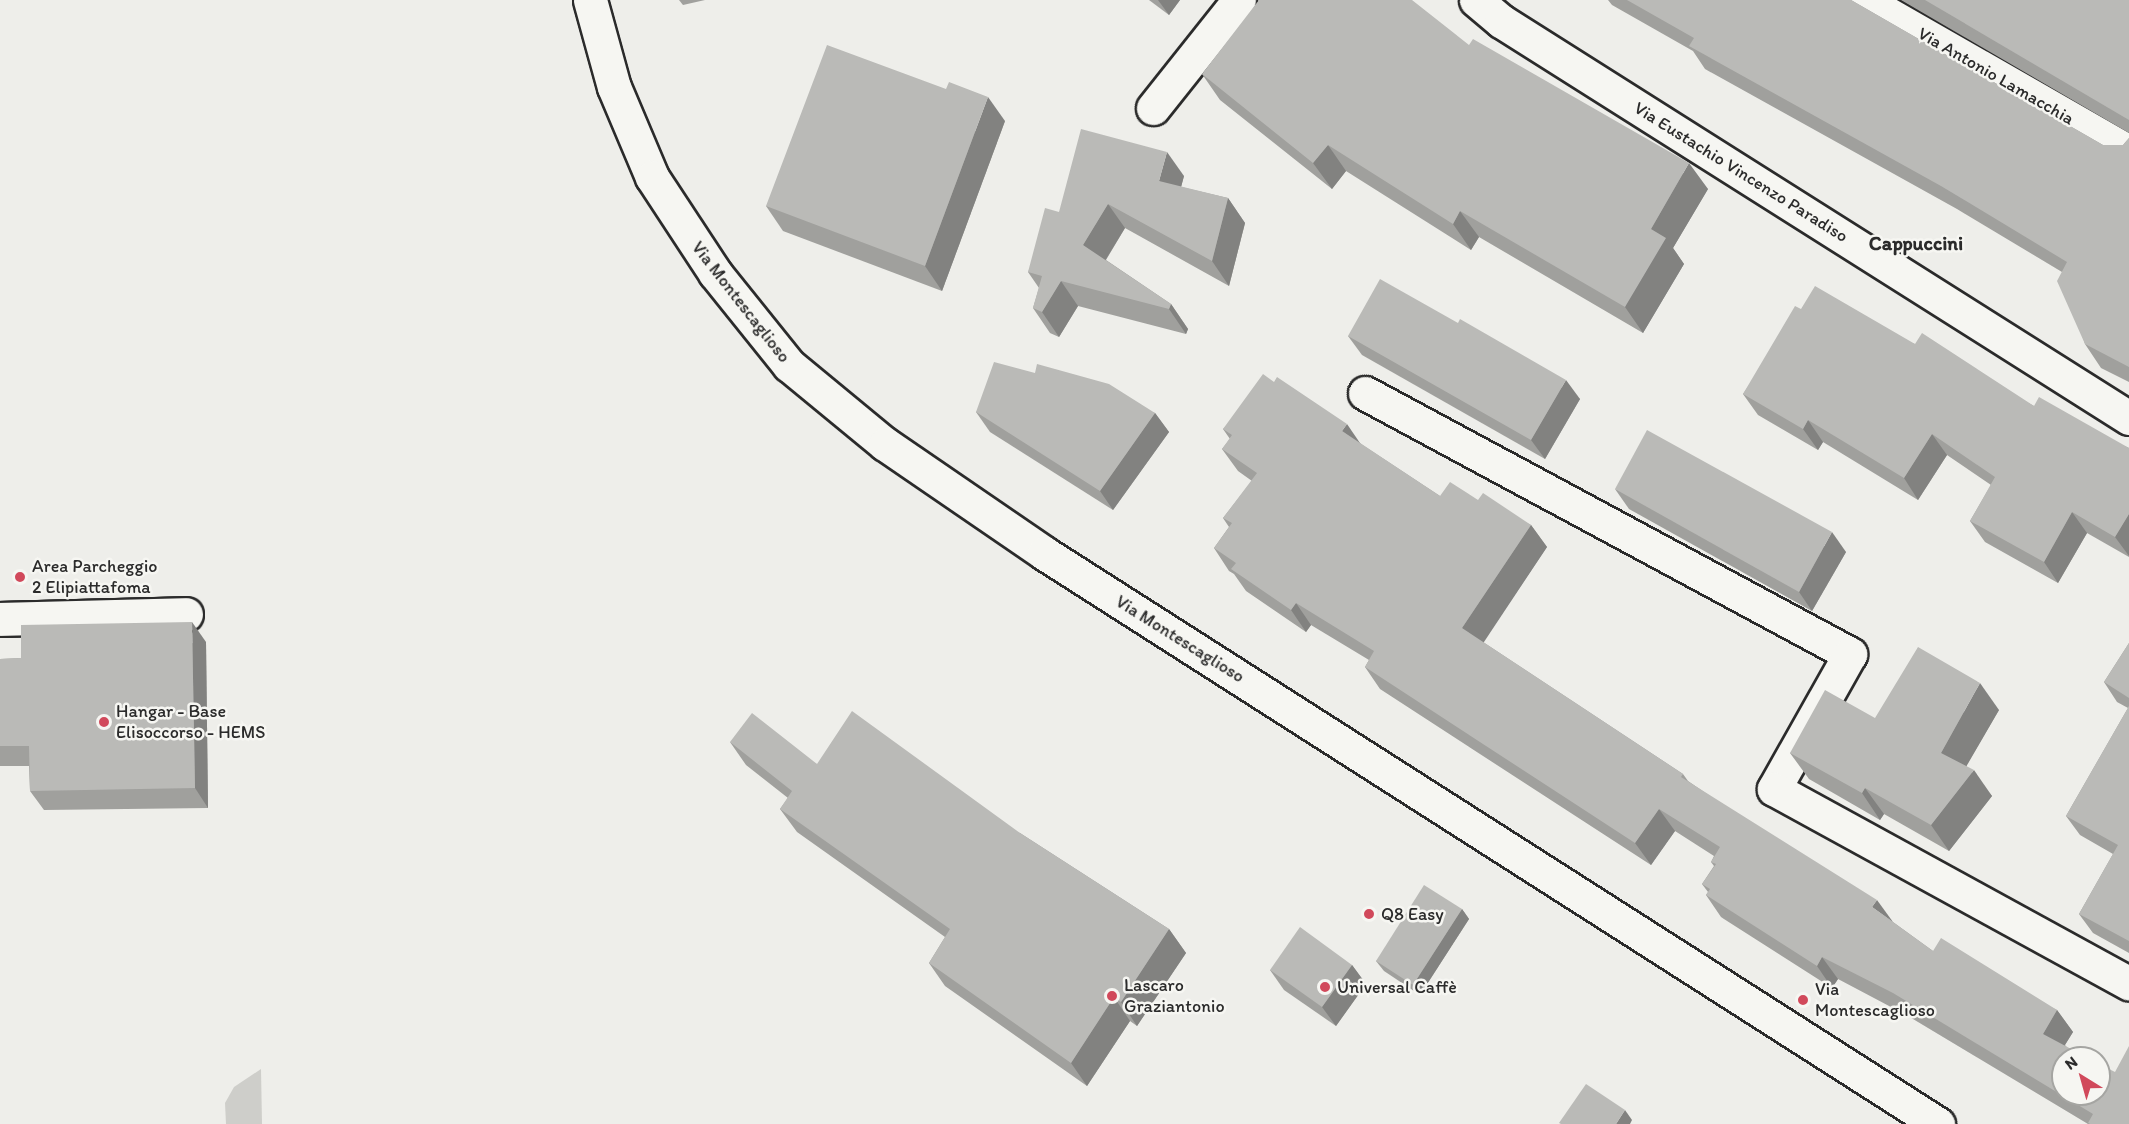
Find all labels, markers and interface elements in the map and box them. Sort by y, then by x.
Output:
street label: Via Antonio Lamacchia [1914,23,2078,129]
street label: Via Eustachio Vincenzo Paradiso [1630,97,1852,247]
district label: Cappuccini [1869,231,1963,255]
street label: Via Montescaglioso [687,237,795,367]
place label: Area Parcheggio 2 Elipiattafoma [32,556,157,598]
marker: Area Parcheggio 2 Elipiattafoma [13,570,27,584]
street label: Via Montescaglioso [1112,591,1248,687]
place label: Hangar - Base Elisoccorso - HEMS [116,701,265,744]
marker: Hangar - Base Elisoccorso - HEMS [97,715,111,729]
place label: Q8 Easy [1381,903,1444,925]
marker: Q8 Easy [1362,907,1376,921]
place label: Lascaro Graziantonio [1124,975,1225,1018]
place label: Universal Caffè [1337,976,1457,998]
place label: Via Montescaglioso [1815,979,1935,1022]
marker: Universal Caffè [1318,980,1332,994]
marker: Lascaro Graziantonio [1105,989,1119,1003]
marker: Via Montescaglioso [1796,993,1810,1007]
north arrow [2051,1046,2111,1106]
text: N [2061,1052,2081,1074]

